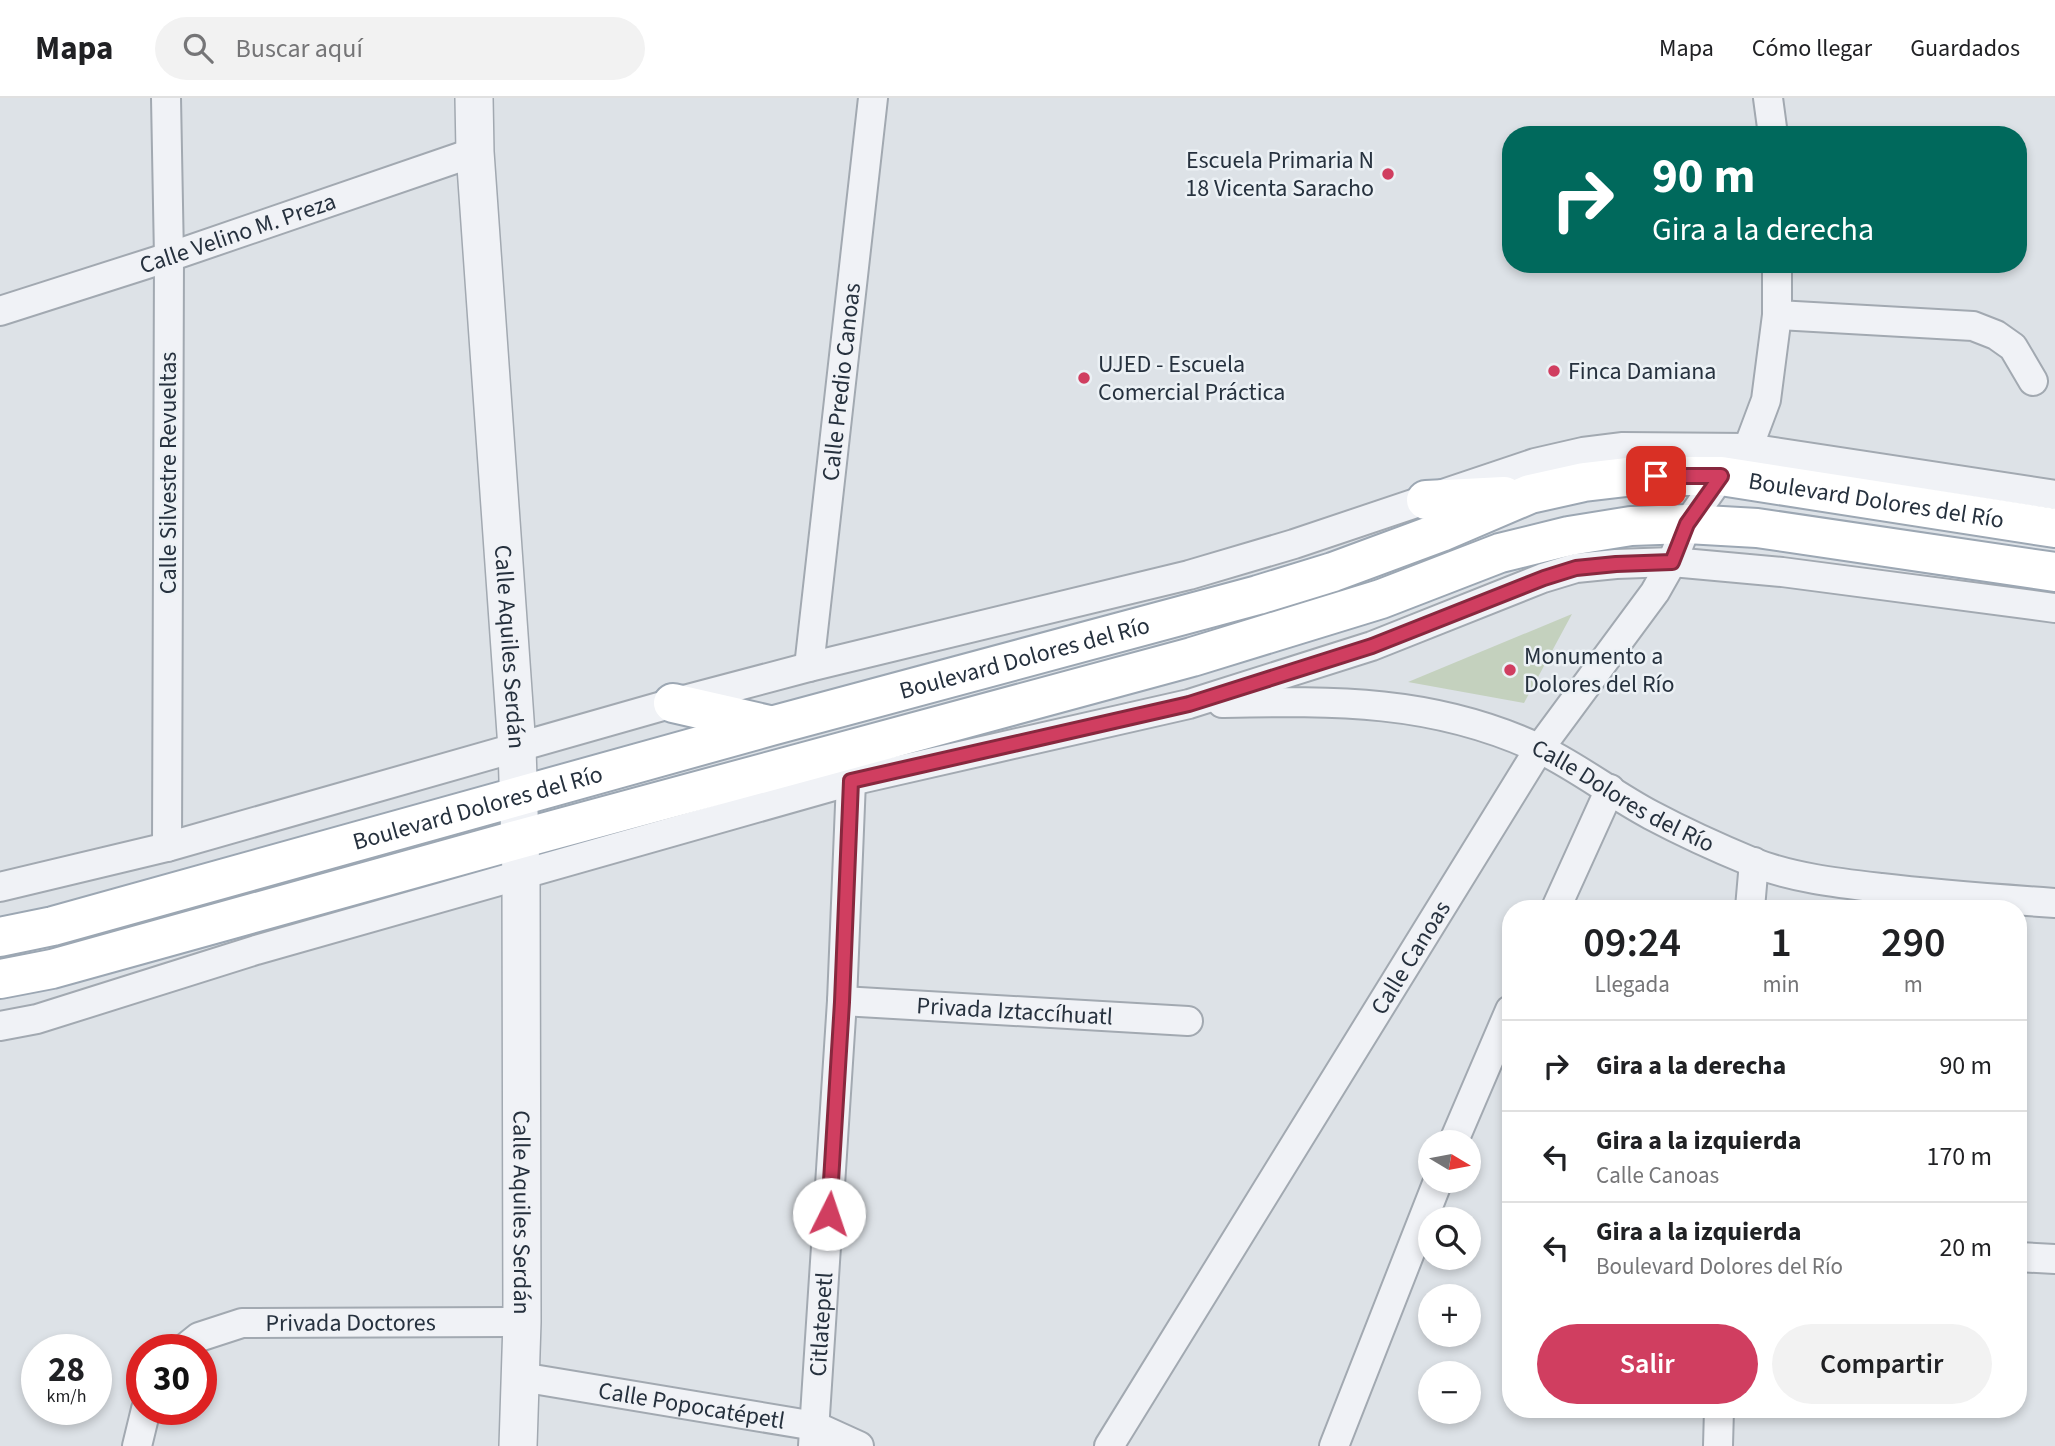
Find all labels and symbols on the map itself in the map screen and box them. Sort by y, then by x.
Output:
place label: Escuela Primaria N 18 Vicenta Saracho [1185,143,1374,206]
marker: Escuela Primaria N 18 Vicenta Saracho [1380,166,1396,182]
street label: Calle Velino M. Preza [135,184,341,283]
street label: Calle Predio Canoas [813,281,870,483]
place label: UJED - Escuela Comercial Práctica [1098,347,1285,410]
street label: Calle Silvestre Revueltas [151,352,186,594]
place label: Finca Damiana [1568,354,1716,389]
marker: Finca Damiana [1546,363,1562,379]
marker: UJED - Escuela Comercial Práctica [1076,370,1092,386]
pin [1626,446,1686,506]
street label: Boulevard Dolores del Río [1746,464,2006,538]
street label: Calle Aquiles Serdán [485,544,534,750]
street label: Boulevard Dolores del Río [896,608,1154,709]
place label: Monumento a Dolores del Río [1524,639,1674,702]
marker: Monumento a Dolores del Río [1502,662,1518,678]
street label: Calle Dolores del Río [1526,731,1720,862]
street label: Boulevard Dolores del Río [349,757,607,860]
street label: Calle Canoas [1362,894,1459,1022]
street label: Privada Iztaccíhuatl [916,988,1114,1035]
street label: Calle Aquiles Serdán [504,1110,539,1315]
north arrow [1418,1130,1480,1194]
position arrow [792,1177,866,1251]
street label: Citlatepetl [801,1271,842,1378]
street label: Privada Doctores [265,1305,436,1341]
speed limit sign: 30 [126,1334,217,1425]
street label: Calle Popocatépetl [596,1373,787,1439]

